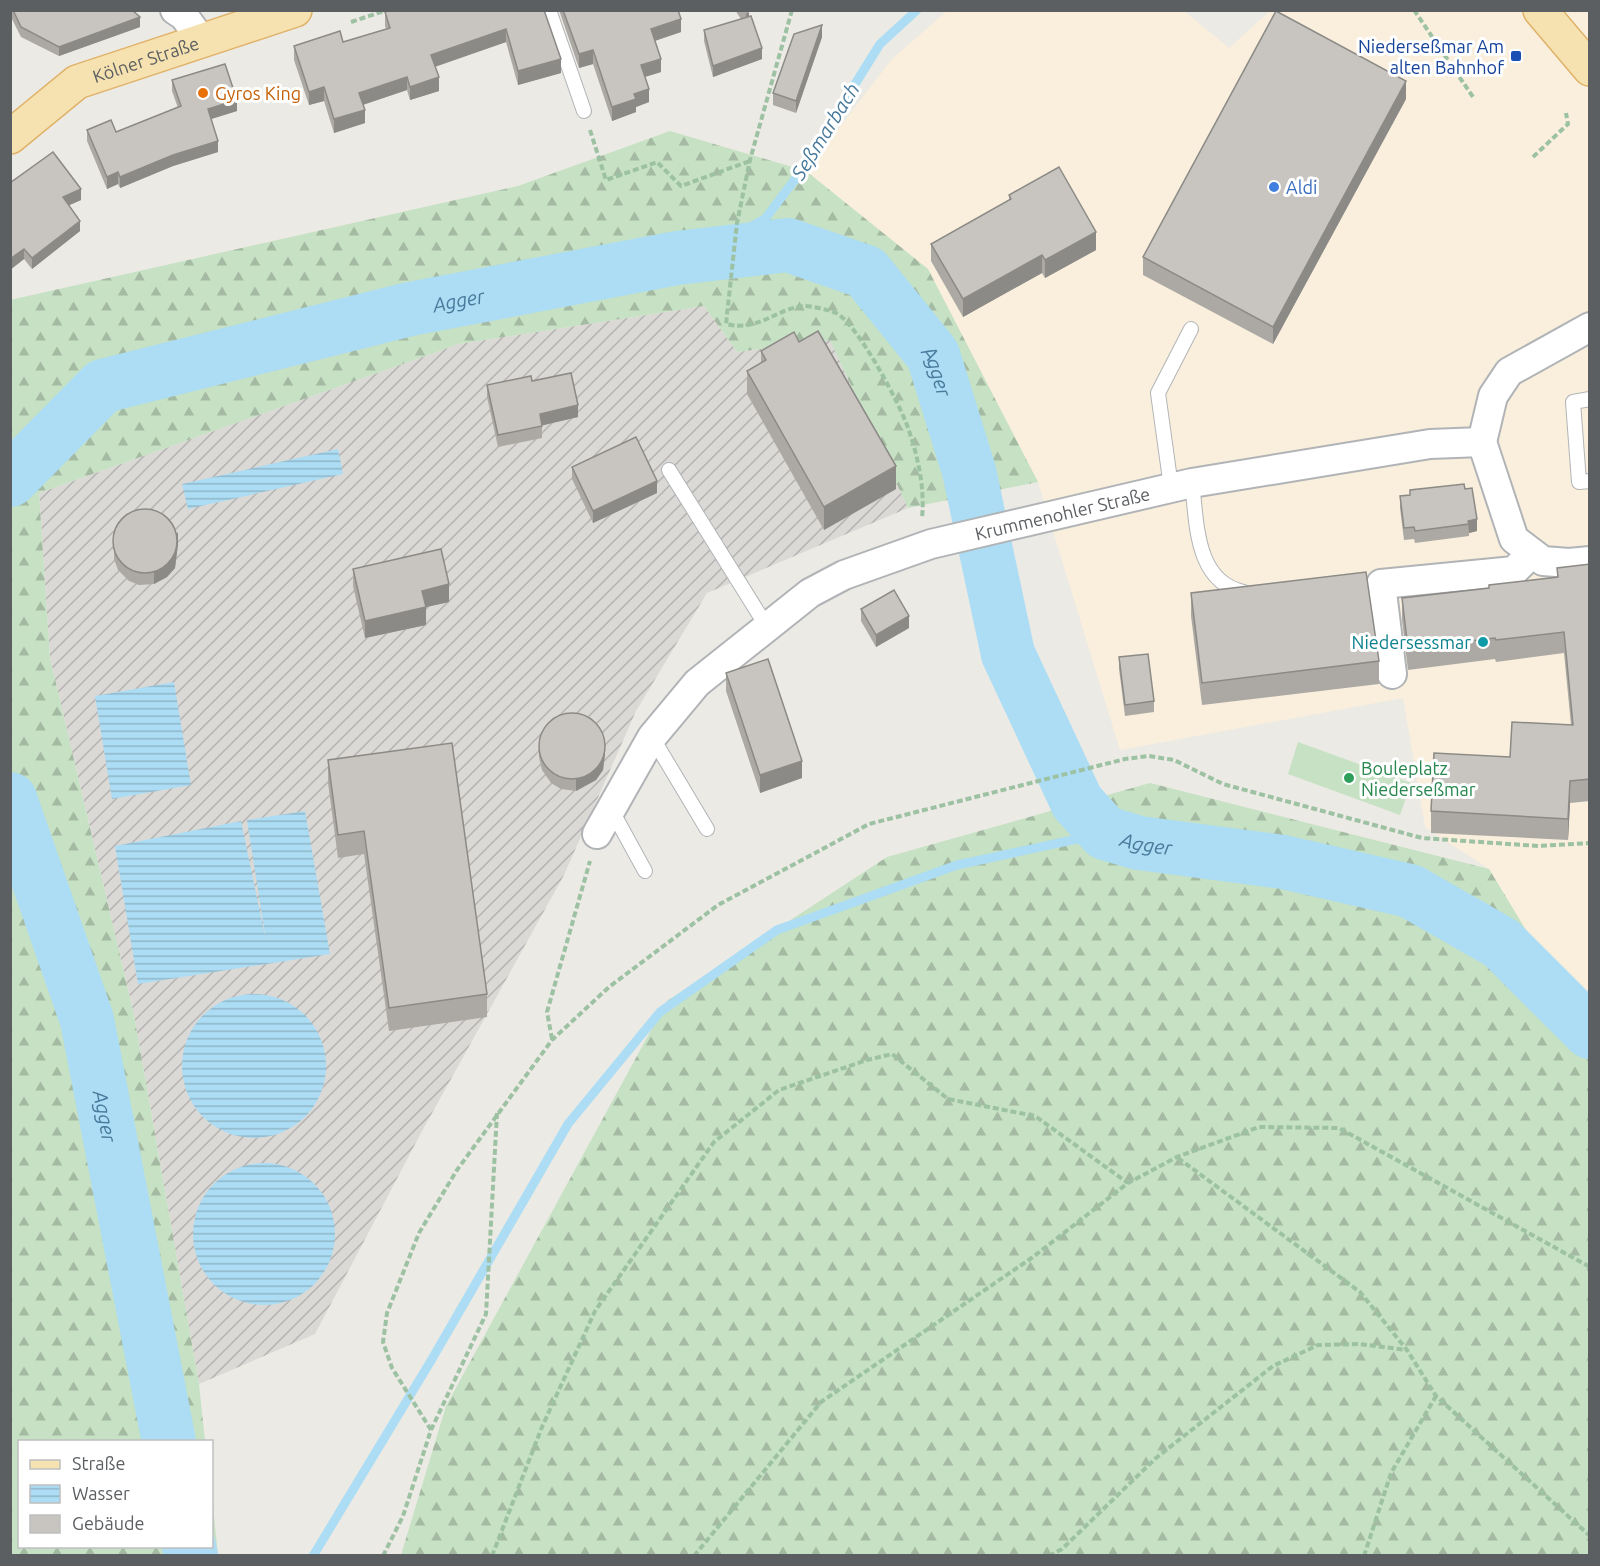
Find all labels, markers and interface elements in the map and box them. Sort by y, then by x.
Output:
street label: Kölner Straße [90,32,201,86]
place label: Niederseßmar Am alten Bahnhof [1358,36,1504,77]
marker: Niederseßmar Am alten Bahnhof [1509,49,1523,63]
water label: Seßmarbach [786,78,864,184]
place label: Gyros King [215,83,301,103]
marker: Gyros King [196,86,210,100]
place label: Aldi [1286,177,1317,197]
marker: Aldi [1267,180,1281,194]
water label: Agger [430,283,488,316]
water label: Agger [917,339,957,400]
street label: Krummenohler Straße [973,483,1152,543]
place label: Niedersessmar [1352,632,1471,652]
marker: Niedersessmar [1476,635,1490,649]
place label: Bouleplatz Niederseßmar [1361,758,1476,799]
marker: Bouleplatz Niederseßmar [1342,771,1356,785]
water label: Agger [1117,826,1175,859]
water label: Agger [89,1087,122,1145]
legend [18,1440,213,1548]
text: Straße [72,1453,125,1473]
text: Wasser [72,1483,130,1503]
text: Gebäude [72,1513,144,1533]

